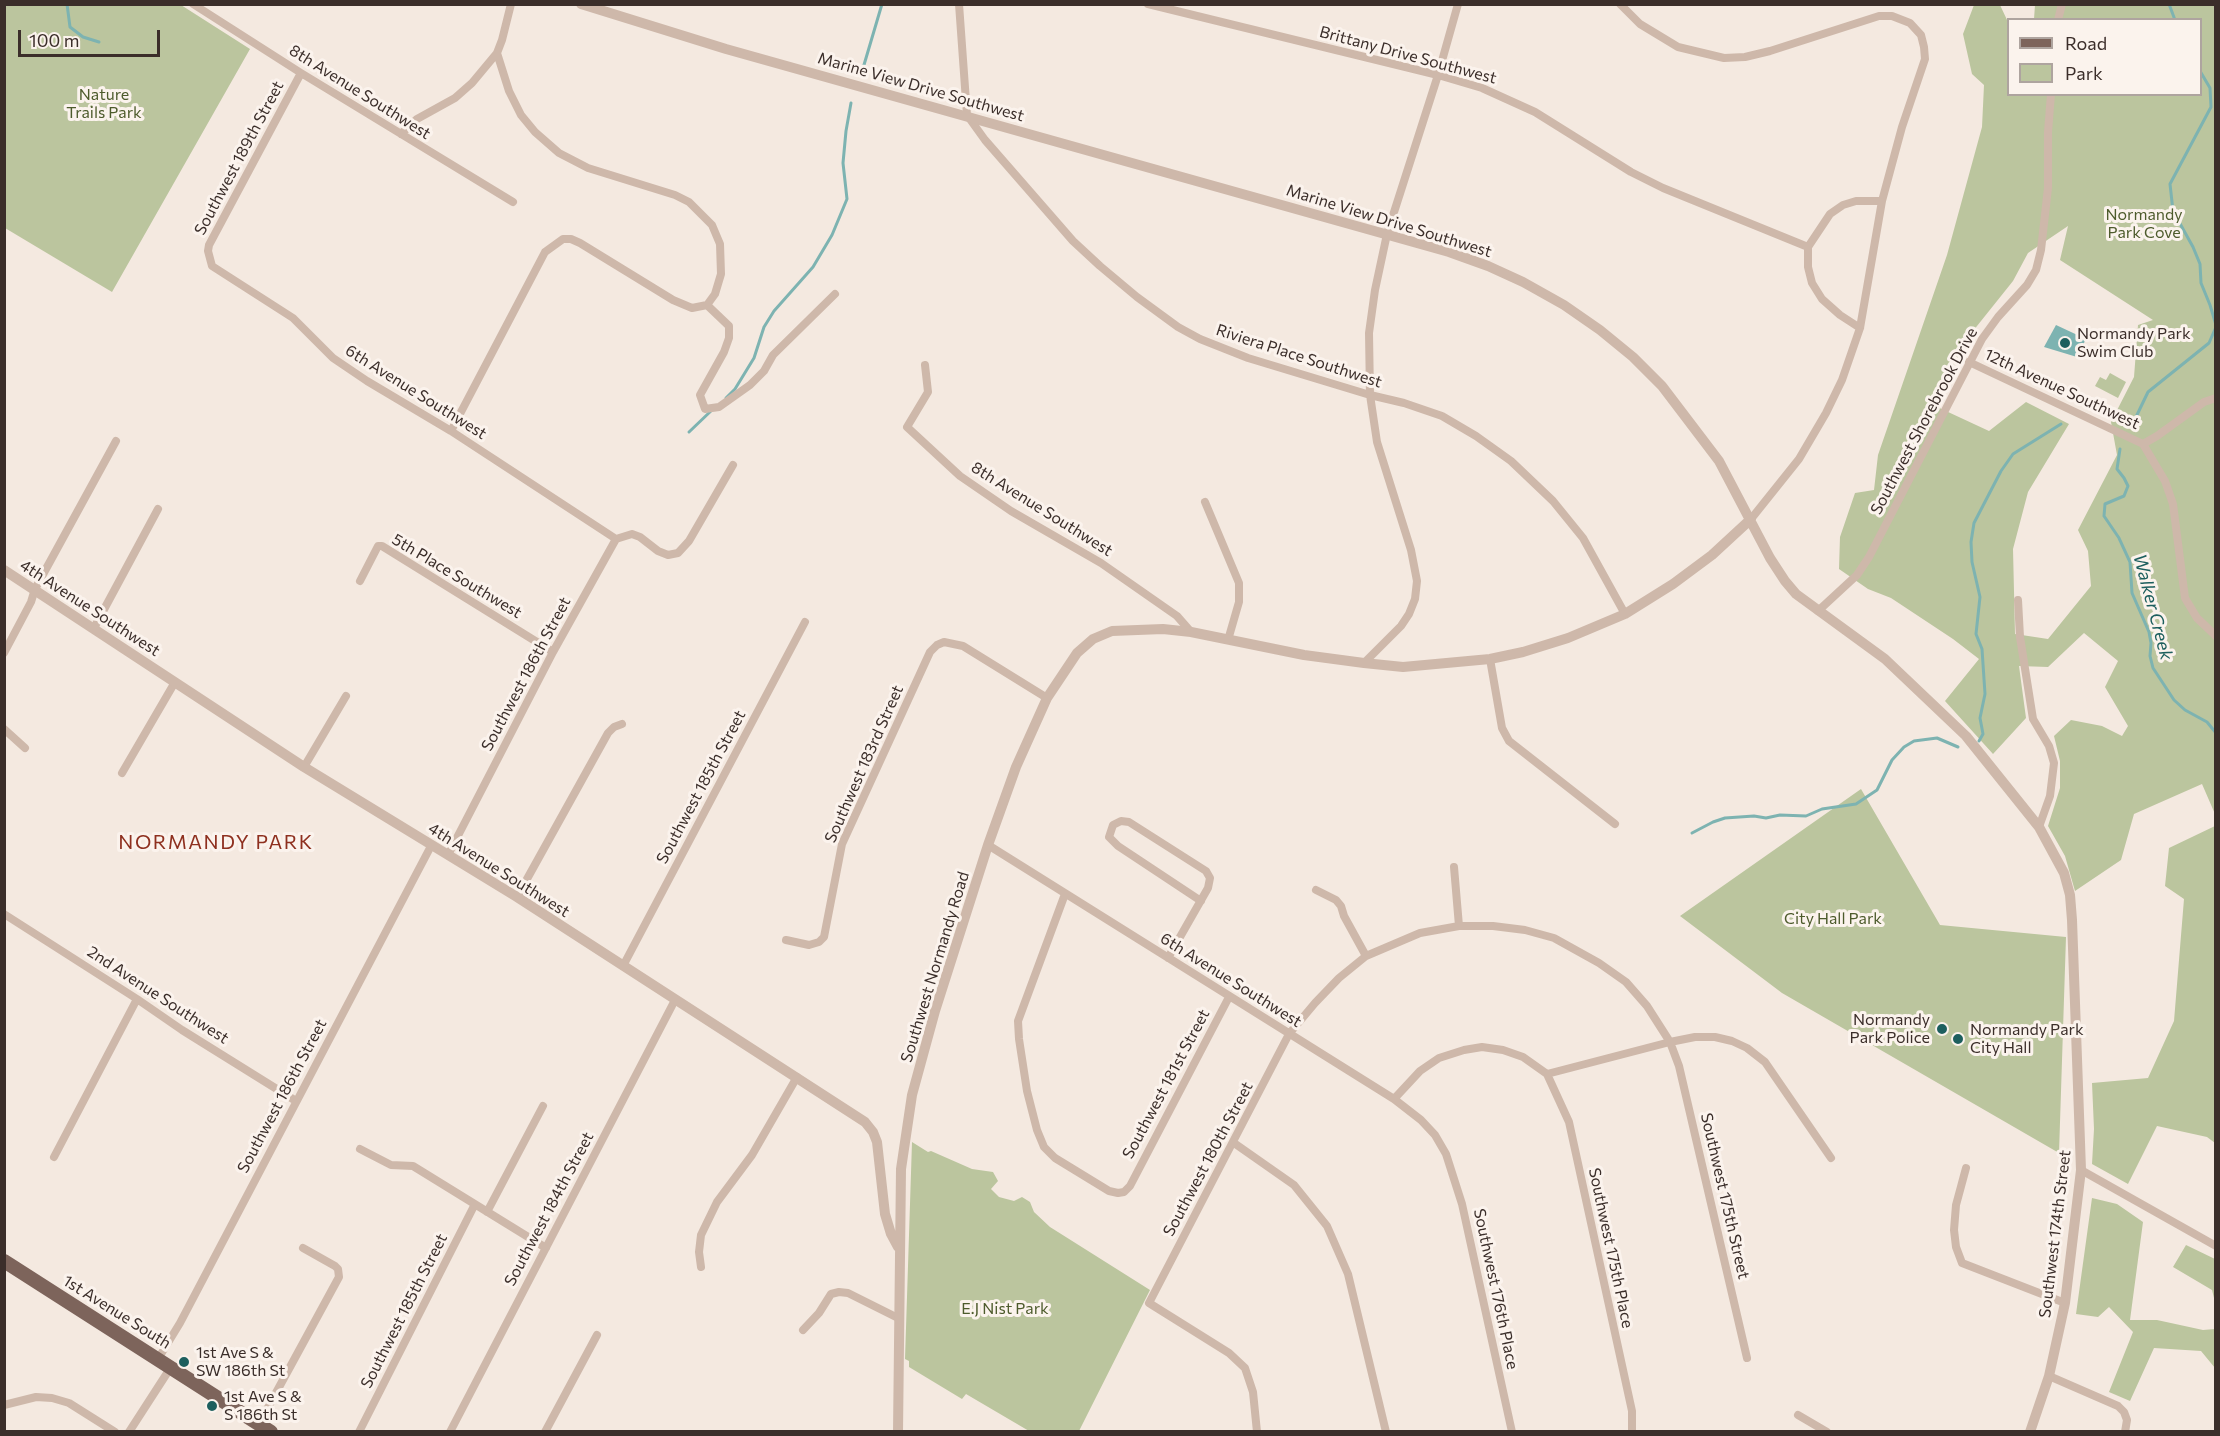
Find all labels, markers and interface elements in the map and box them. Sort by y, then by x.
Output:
scale bar [21,18,164,56]
legend [2007,18,2202,96]
street label: Brittany Drive Southwest [1317,22,1499,88]
text: 100 m [29,29,79,51]
text: Road [2065,32,2107,54]
street label: 8th Avenue Southwest [286,41,434,143]
street label: Marine View Drive Southwest [816,48,1026,126]
text: Park [2065,62,2103,84]
street label: Southwest 189th Street [190,78,288,238]
park label: Nature Trails Park [66,85,142,123]
street label: Marine View Drive Southwest [1284,181,1494,261]
park label: Normandy Park Cove [2105,205,2183,243]
street label: Riviera Place Southwest [1214,320,1384,392]
street label: Southwest Shorebrook Drive [1866,324,1982,518]
place label: Normandy Park Swim Club [2077,324,2191,362]
marker: Normandy Park Swim Club [2058,336,2072,350]
street label: 6th Avenue Southwest [342,341,490,443]
street label: 12th Avenue Southwest [1981,345,2143,433]
street label: 8th Avenue Southwest [968,458,1116,560]
street label: 5th Place Southwest [389,530,525,622]
water label: Walker Creek [2128,552,2178,662]
street label: 4th Avenue Southwest [16,556,164,660]
street label: Southwest 186th Street [477,594,575,754]
street label: Southwest 183rd Street [821,682,907,846]
street label: Southwest 185th Street [652,707,750,867]
street label: 4th Avenue Southwest [425,819,573,921]
district label: NORMANDY PARK [118,830,314,854]
street label: Southwest Normandy Road [897,869,973,1065]
park label: City Hall Park [1784,909,1882,929]
street label: 6th Avenue Southwest [1157,929,1305,1031]
street label: 2nd Avenue Southwest [84,942,232,1048]
street label: Southwest 181st Street [1118,1006,1214,1162]
place label: Normandy Park Police [1850,1010,1930,1048]
street label: Southwest 186th Street [233,1016,331,1176]
place label: Normandy Park City Hall [1970,1020,2084,1058]
marker: Normandy Park Police [1935,1022,1949,1036]
marker: Normandy Park City Hall [1951,1032,1965,1046]
street label: Southwest 180th Street [1159,1078,1257,1240]
street label: Southwest 175th Street [1697,1111,1753,1281]
street label: Southwest 184th Street [500,1129,598,1289]
street label: Southwest 174th Street [2035,1149,2075,1319]
street label: Southwest 175th Place [1585,1166,1637,1330]
street label: Southwest 176th Place [1470,1207,1522,1371]
street label: Southwest 185th Street [357,1230,451,1392]
street label: 1st Avenue South [59,1271,175,1353]
park label: E.J Nist Park [961,1299,1049,1319]
place label: 1st Ave S & SW 186th St [196,1343,285,1381]
marker: 1st Ave S & SW 186th St [177,1355,191,1369]
place label: 1st Ave S & S 186th St [224,1387,302,1425]
marker: 1st Ave S & S 186th St [205,1399,219,1413]

